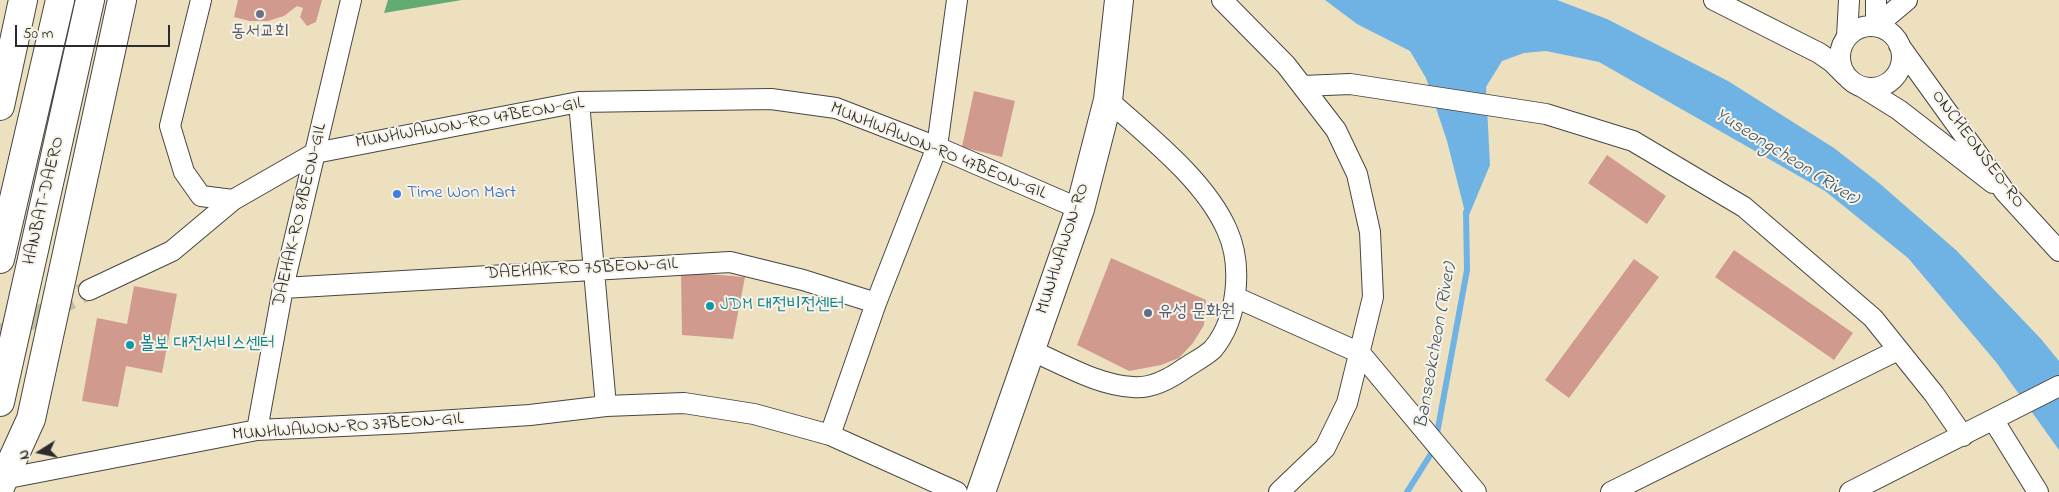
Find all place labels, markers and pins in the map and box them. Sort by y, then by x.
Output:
marker: 동서교회 [254,8,266,20]
place label: 동서교회 [231,22,289,44]
place label: Time Won Mart [407,183,516,205]
marker: Time Won Mart [391,188,403,200]
place label: JDM 대전비전센터 [720,295,844,317]
marker: JDM 대전비전센터 [704,300,716,312]
place label: 유성 문화원 [1158,302,1235,324]
marker: 유성 문화원 [1142,307,1154,319]
place label: 볼보 대전서비스센터 [140,334,275,356]
marker: 볼보 대전서비스센터 [124,339,136,351]

